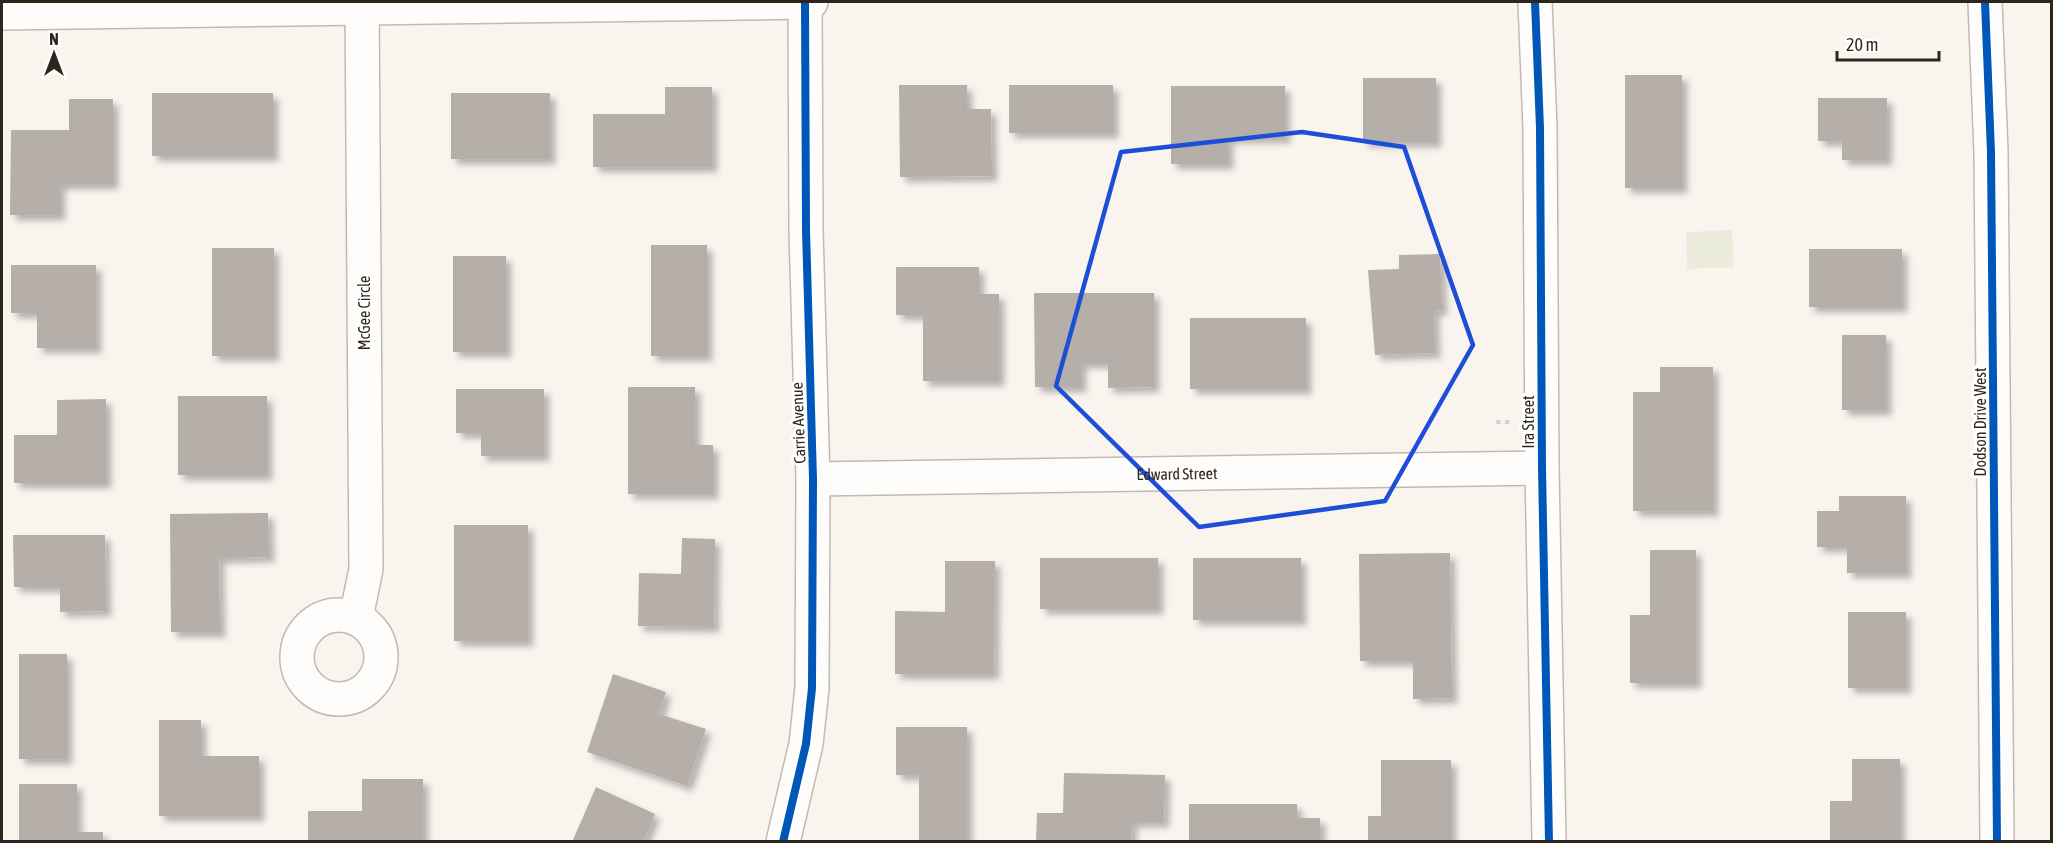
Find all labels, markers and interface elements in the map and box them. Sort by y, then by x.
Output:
north arrow [24,24,84,84]
scale bar [1837,24,1939,62]
text: N [49,30,59,48]
text: 20 m [1846,34,1878,55]
street label: McGee Circle [355,276,373,350]
street label: Dodson Drive West [1971,367,1989,477]
street label: Carrie Avenue [788,382,808,464]
street label: Ira Street [1519,395,1537,449]
street label: Edward Street [1136,464,1218,483]

